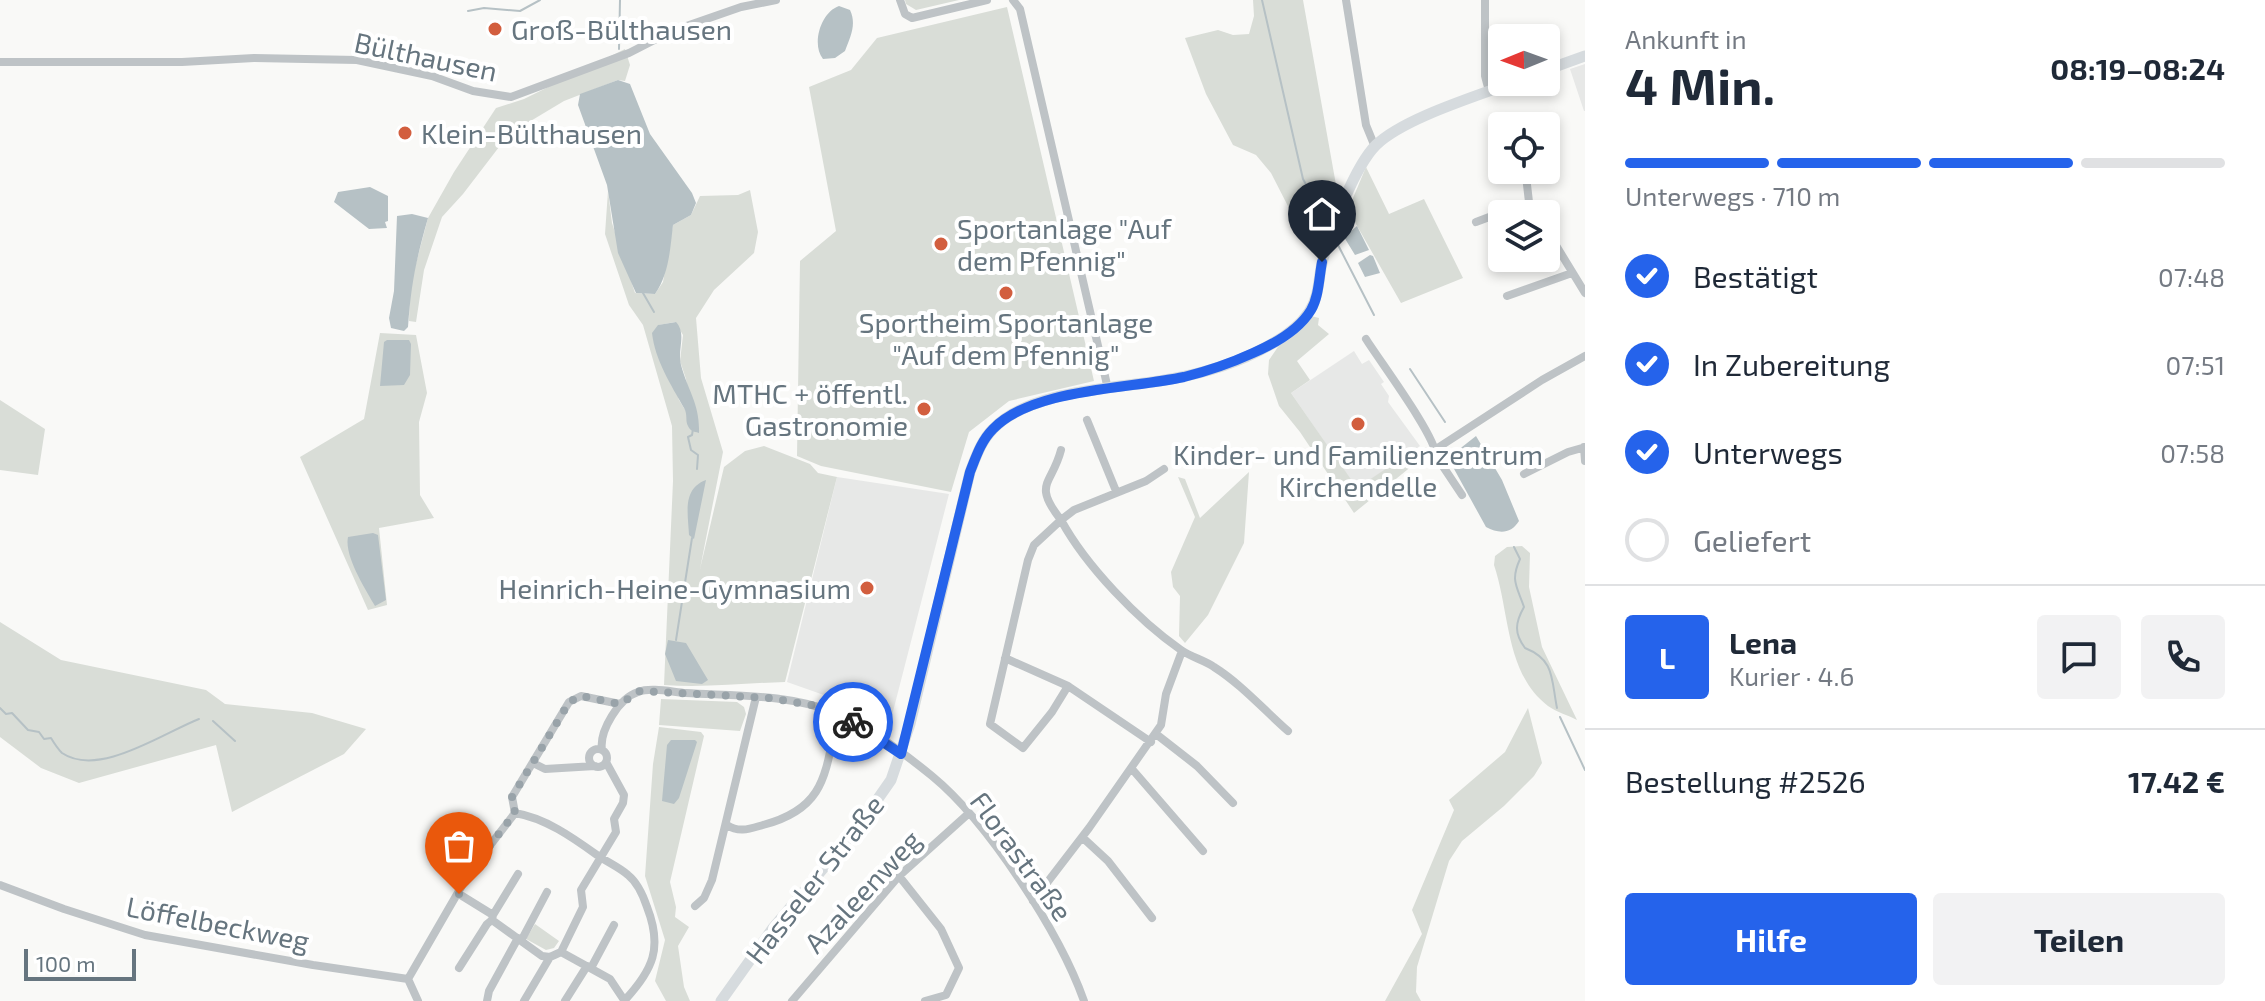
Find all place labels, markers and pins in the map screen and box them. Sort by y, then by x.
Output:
place label: Groß-Bülthausen [511,12,732,46]
marker: Groß-Bülthausen [486,20,504,38]
place label: Klein-Bülthausen [421,116,642,150]
marker: Klein-Bülthausen [396,124,414,142]
pin [1288,180,1356,262]
place label: Sportanlage "Auf dem Pfennig" [957,211,1173,277]
marker: Sportanlage "Auf dem Pfennig" [932,235,950,253]
marker: Sportheim Sportanlage "Auf dem Pfennig" [997,284,1015,302]
place label: Sportheim Sportanlage "Auf dem Pfennig" [859,305,1153,371]
place label: MTHC + öffentl. Gastronomie [712,376,908,442]
marker: MTHC + öffentl. Gastronomie [915,400,933,418]
marker: Kinder- und Familienzentrum Kirchendelle [1349,415,1367,433]
place label: Kinder- und Familienzentrum Kirchendelle [1173,437,1543,503]
place label: Heinrich-Heine-Gymnasium [499,571,851,605]
marker: Heinrich-Heine-Gymnasium [858,579,876,597]
pin [425,812,493,894]

